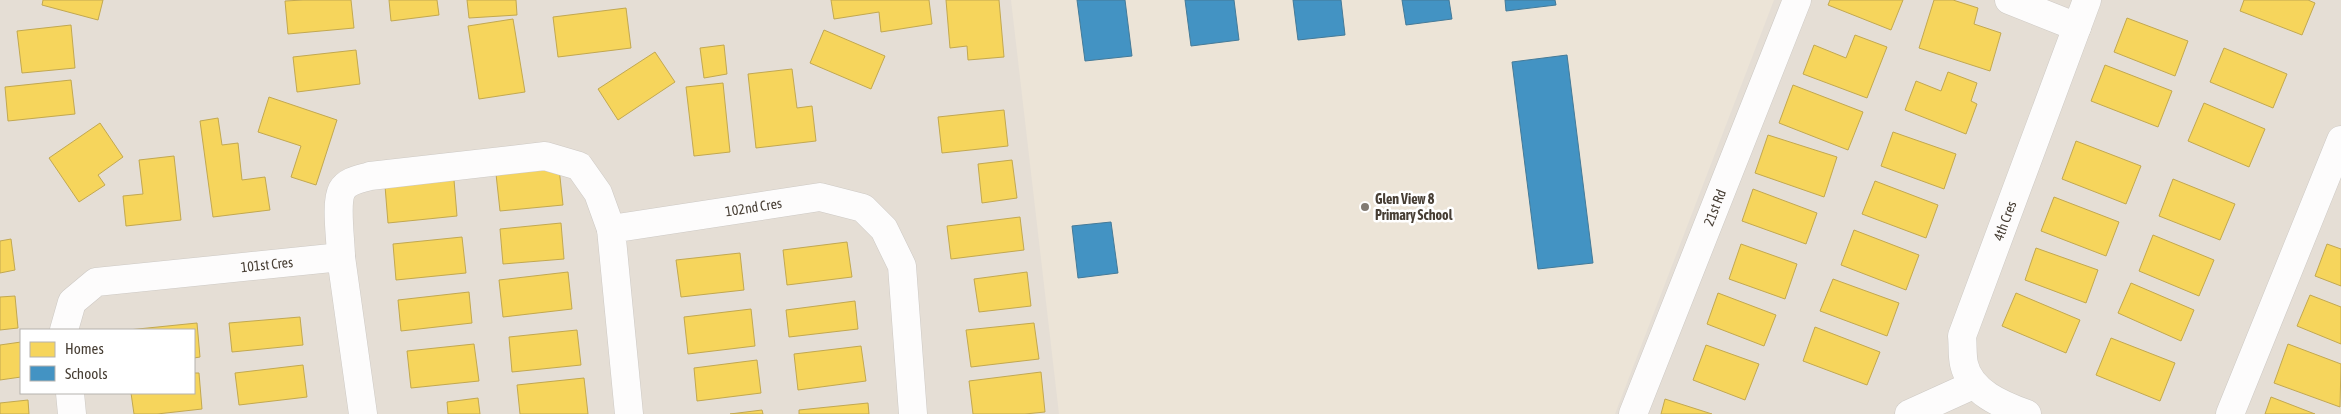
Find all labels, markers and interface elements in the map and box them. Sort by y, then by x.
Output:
street label: 21st Rd [1700,187,1729,228]
place label: Glen View 8 Primary School [1375,191,1453,223]
street label: 102nd Cres [724,195,783,219]
street label: 4th Cres [1990,199,2020,243]
marker: Glen View 8 Primary School [1359,201,1371,213]
street label: 101st Cres [240,254,294,275]
legend [20,329,195,394]
text: Homes [65,340,104,357]
text: Schools [65,365,108,382]

